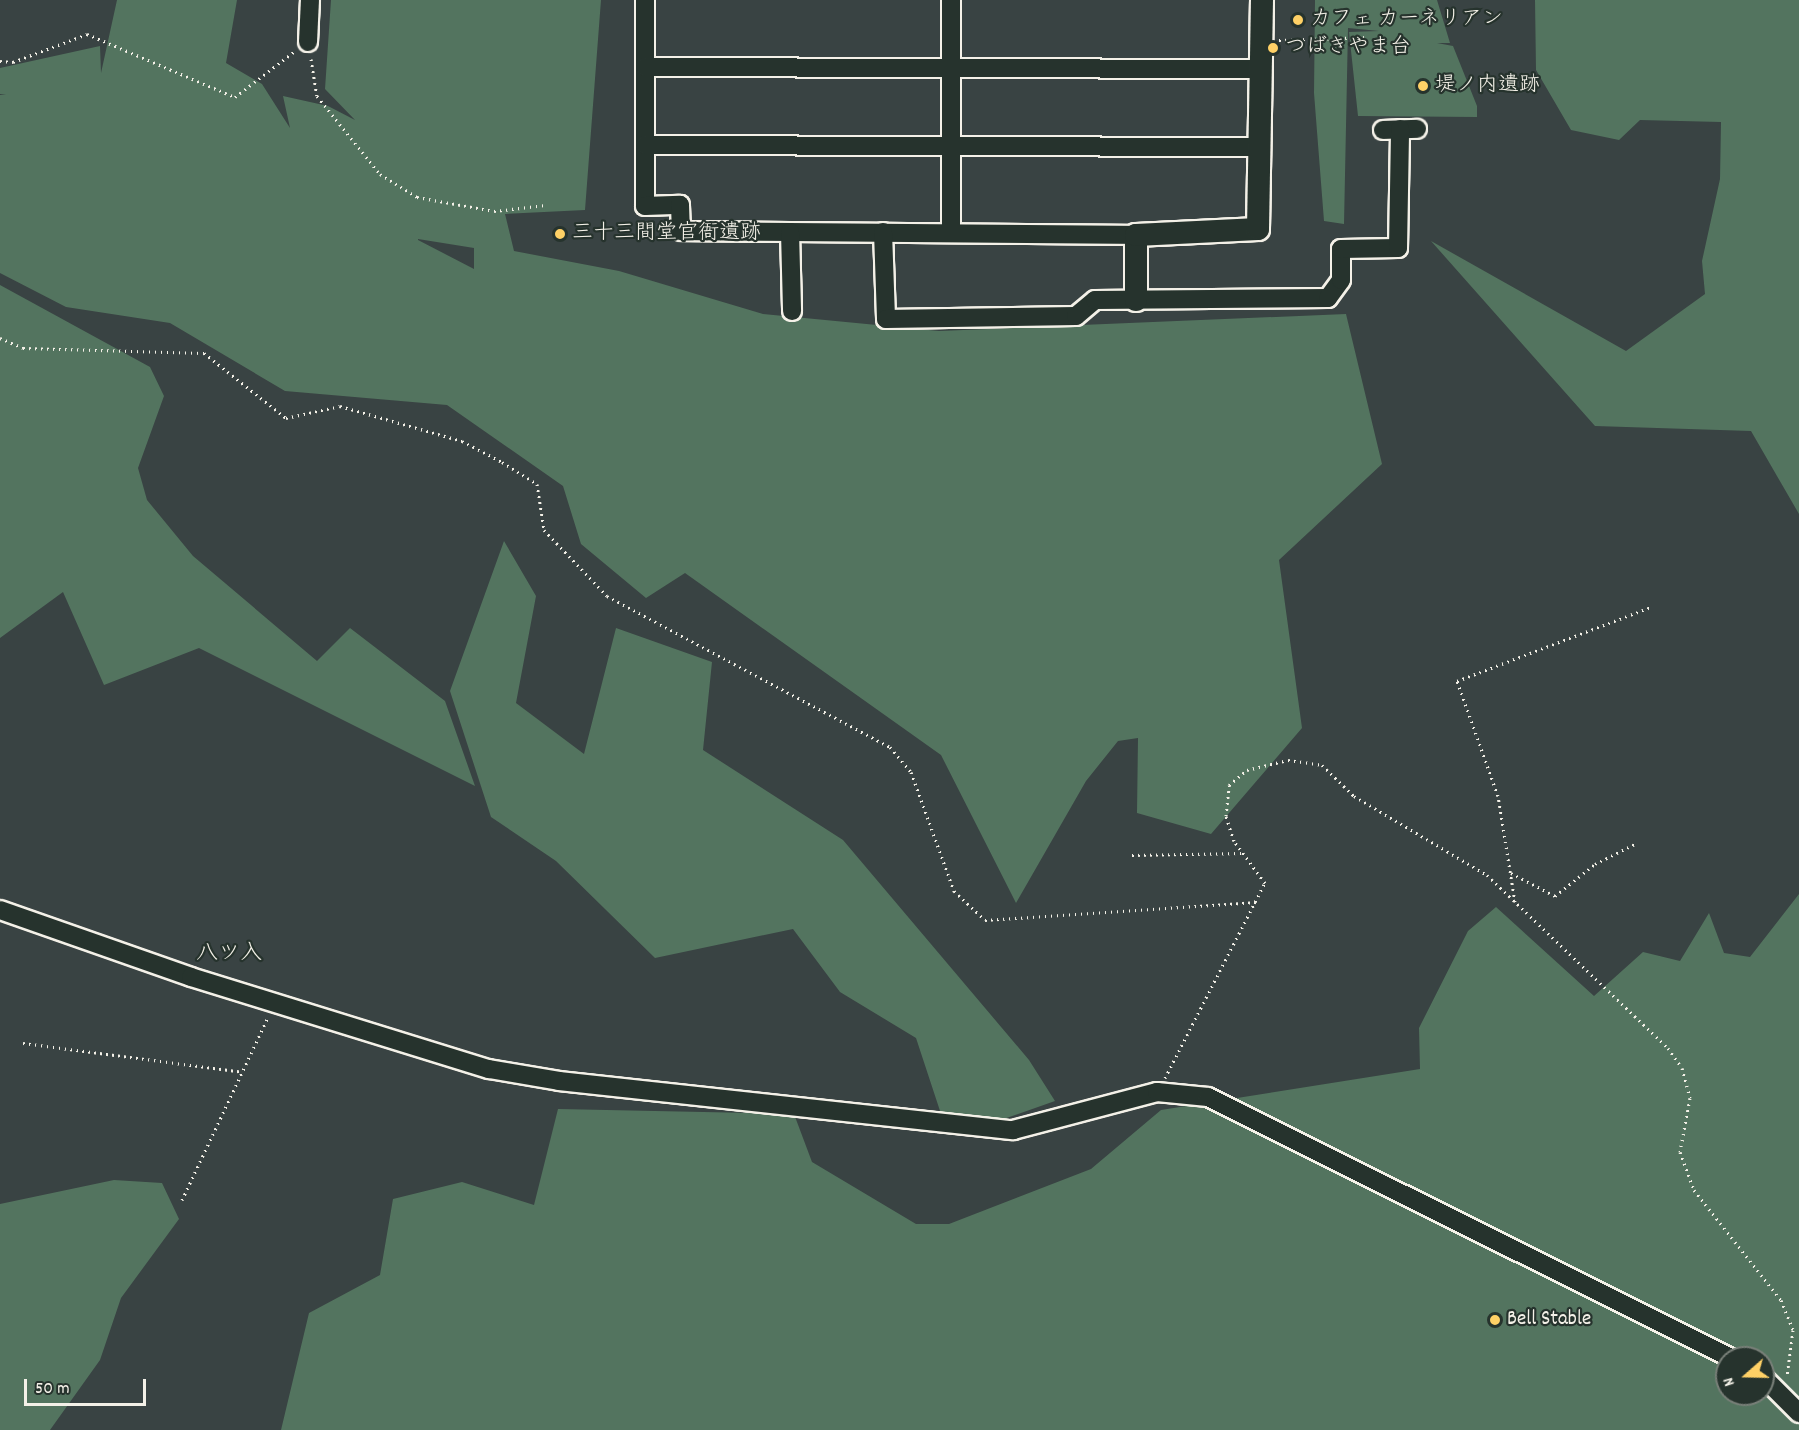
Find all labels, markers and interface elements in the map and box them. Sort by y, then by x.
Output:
place label: カフェ カーネリアン [1310,7,1504,33]
marker: カフェ カーネリアン [1291,13,1305,27]
place label: つばきやま台 [1285,35,1411,61]
marker: つばきやま台 [1266,41,1280,55]
place label: 堤ノ内遺跡 [1435,73,1540,99]
marker: 堤ノ内遺跡 [1416,79,1430,93]
place label: 三十三間堂官衙遺跡 [572,221,761,247]
marker: 三十三間堂官衙遺跡 [553,227,567,241]
district label: 八ツ入 [196,942,262,968]
place label: Bell Stable [1507,1307,1591,1333]
marker: Bell Stable [1488,1313,1502,1327]
north arrow [1715,1346,1775,1406]
scale bar [27,1367,148,1405]
text: N [1717,1374,1742,1389]
text: 50 m [35,1377,70,1402]

